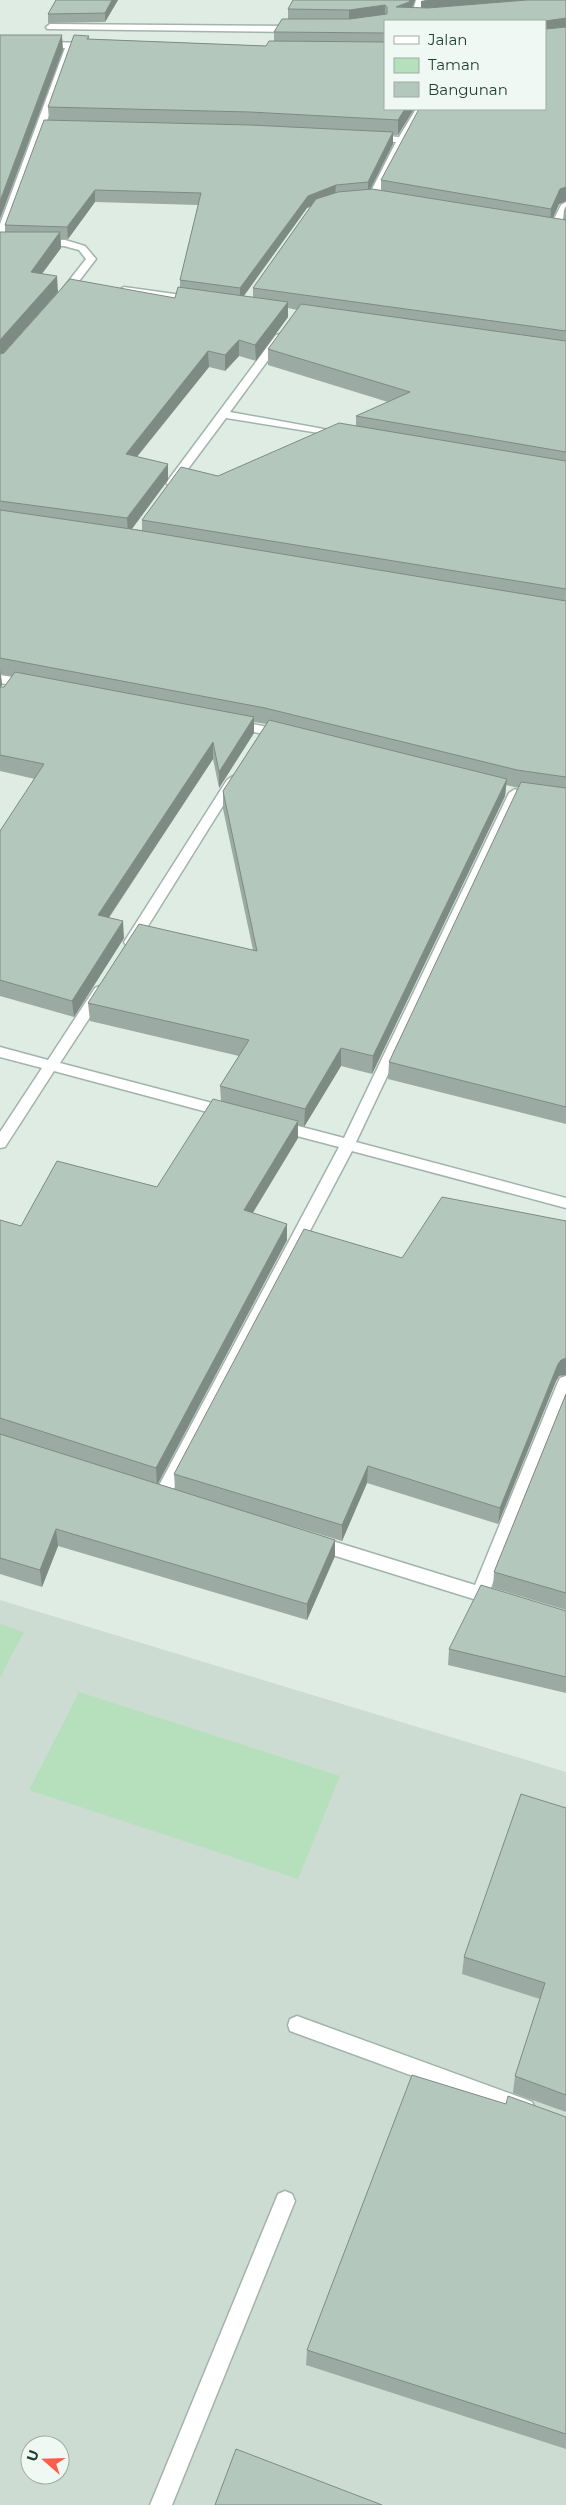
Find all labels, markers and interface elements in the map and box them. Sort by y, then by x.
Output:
legend [384,20,546,110]
text: Jalan [427,30,467,49]
text: Taman [428,55,480,74]
text: Bangunan [428,80,508,99]
north arrow [20,2435,70,2485]
text: U [22,2447,43,2464]

